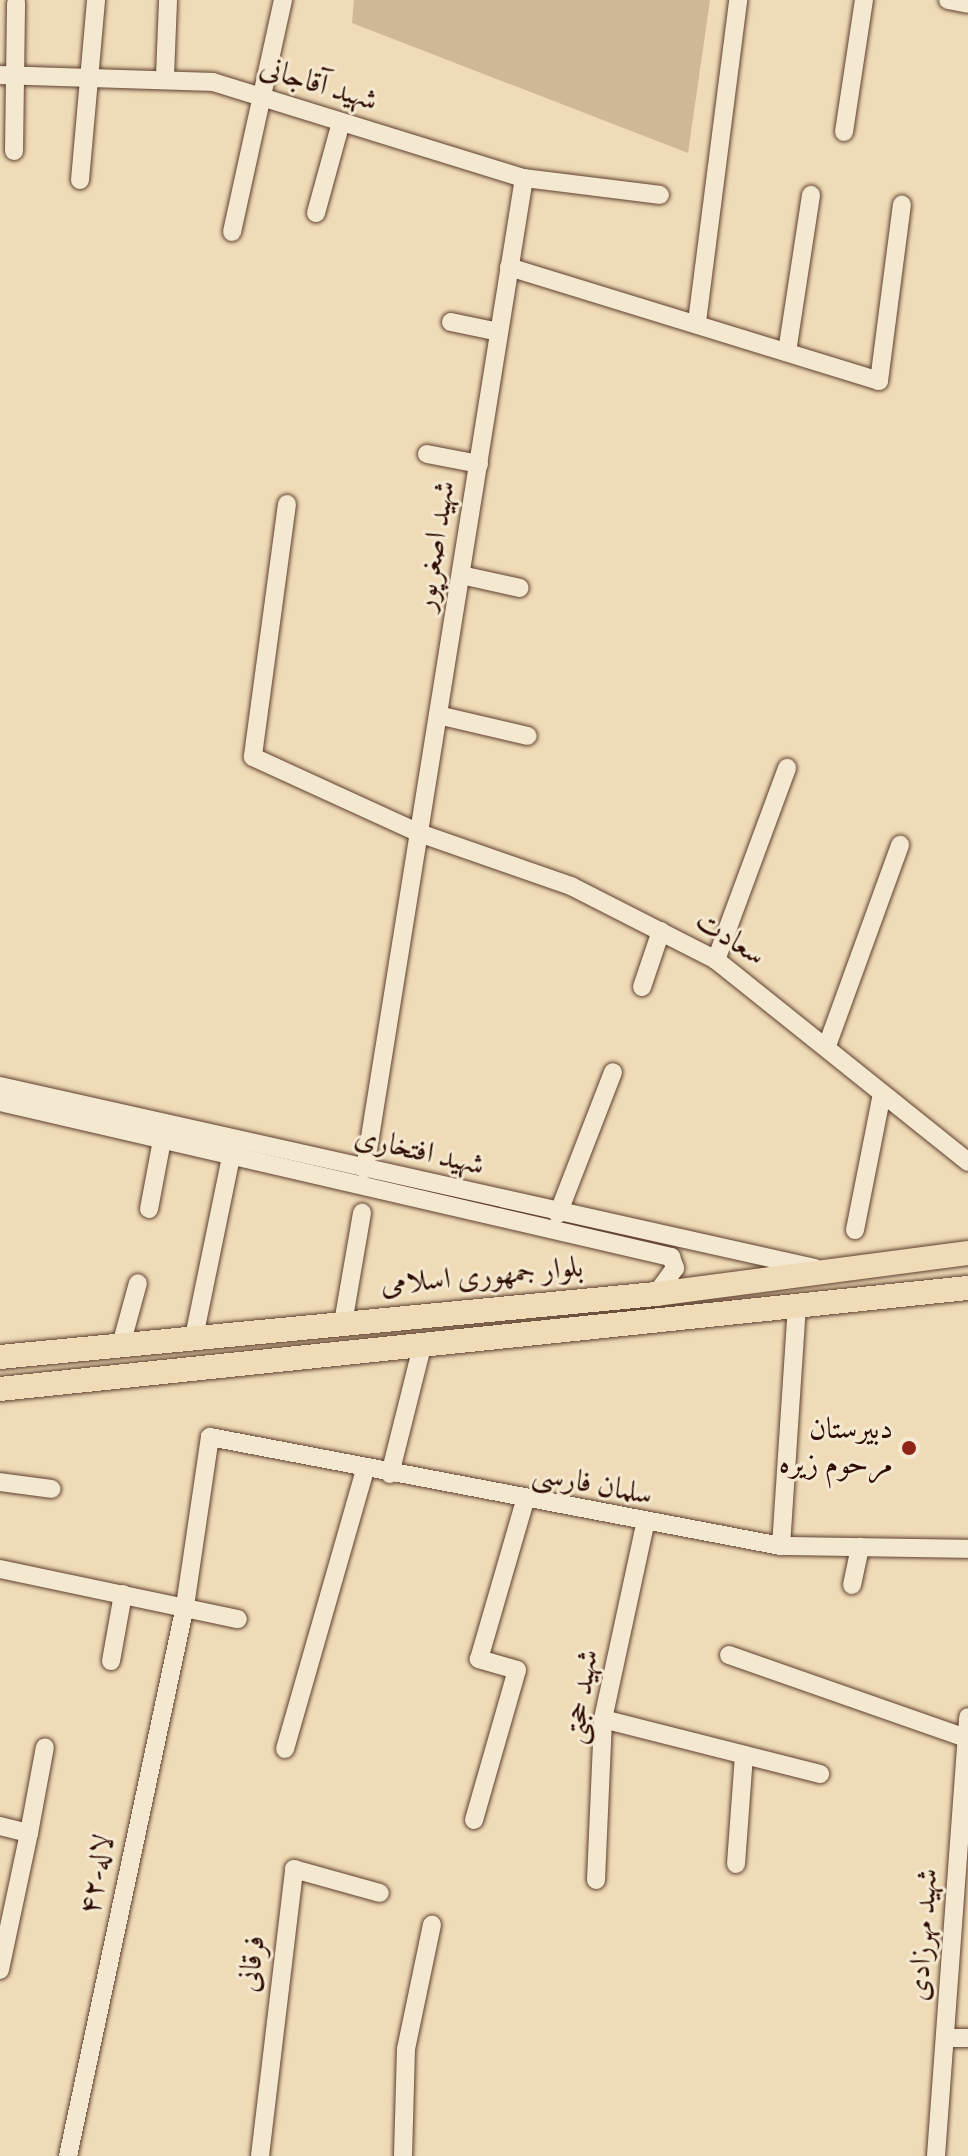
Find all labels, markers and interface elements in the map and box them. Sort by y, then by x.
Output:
street label: شهید آقاجانی [255,51,381,121]
street label: شهید اصغرپور [409,478,465,614]
street label: سعادت [687,905,771,975]
street label: شهید افتخاری [350,1121,488,1185]
street label: بلوار جمهوری اسلامی [379,1251,585,1305]
place label: دبیرستان مرحوم زیره [779,1413,893,1484]
marker: دبیرستان مرحوم زیره [900,1439,918,1457]
street label: سلمان فارسی [529,1457,655,1515]
street label: شهید حجتی [558,1647,608,1747]
street label: لاله-۴۲ [73,1832,125,1918]
street label: شهید مهرزادی [902,1867,948,2003]
street label: فرقانی [233,1934,275,1994]

